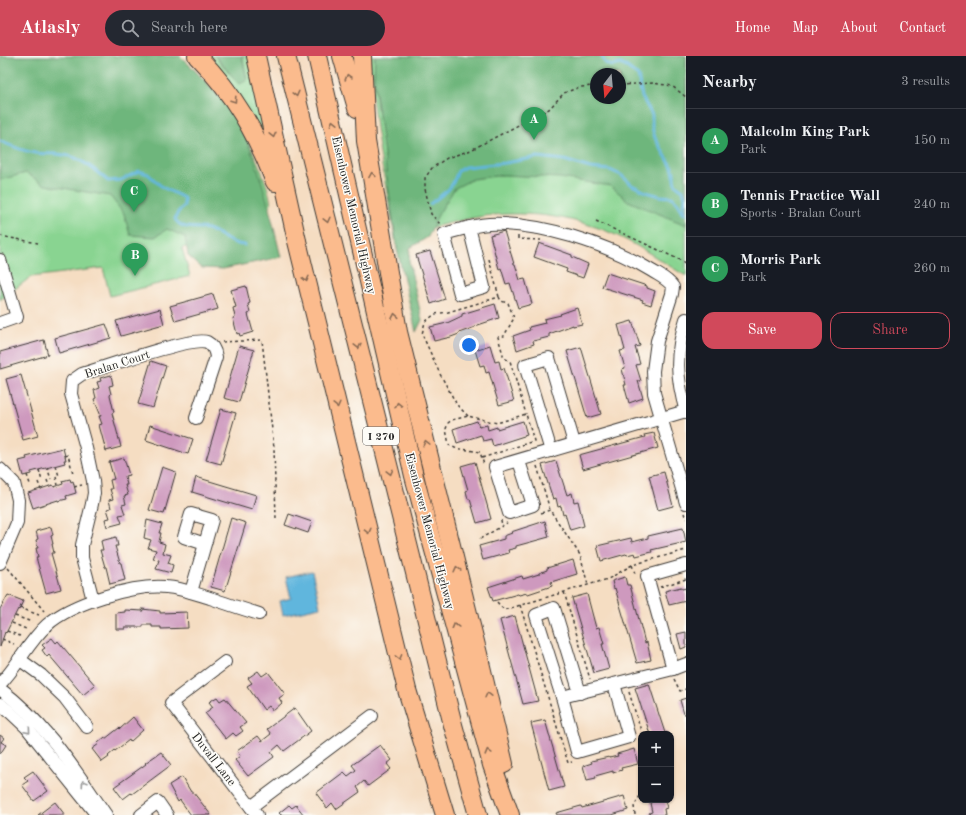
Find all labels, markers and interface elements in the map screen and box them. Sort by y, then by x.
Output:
search box [105,10,385,46]
icon: search [119,17,141,39]
text: Atlasly [20,19,81,38]
text: Search here [151,21,228,36]
text: Home [735,21,770,35]
text: Map [792,21,818,35]
text: About [840,21,877,35]
text: Contact [899,21,946,35]
north arrow [590,68,626,104]
one-way arrow [344,74,353,81]
text: Nearby [702,74,757,91]
text: 3 results [901,75,950,88]
one-way arrow [291,91,299,97]
one-way arrow [229,96,237,103]
pin: A [521,107,547,140]
one-way arrow [329,120,338,127]
text: Malcolm King Park [740,125,870,140]
one-way arrow [269,132,277,138]
text: A [710,134,720,147]
text: 150 m [913,134,950,147]
street label: Eisenhower Memorial Highway [329,135,377,296]
text: Park [740,143,767,156]
one-way arrow [368,171,377,178]
pin: C [121,179,147,212]
text: Tennis Practice Wall [740,189,880,204]
text: B [710,198,720,211]
text: 240 m [913,198,950,211]
text: Sports · Bralan Court [740,207,861,220]
one-way arrow [322,216,331,223]
pin: B [122,243,148,276]
text: Morris Park [740,253,821,268]
text: C [711,262,719,275]
text: 260 m [913,262,950,275]
text: Park [740,271,767,284]
one-way arrow [302,275,310,282]
button: Save [702,312,822,349]
button: Share [830,312,950,349]
one-way arrow [392,313,400,319]
your location [459,335,479,355]
one-way arrow [354,343,362,349]
street label: Bralan Court [83,349,151,381]
one-way arrow [333,402,341,408]
one-way arrow [395,402,403,408]
road number: I 270 [363,427,399,445]
one-way arrow [422,439,430,446]
street label: Eisenhower Memorial Highway [402,451,456,612]
one-way arrow [385,469,393,476]
one-way arrow [364,528,372,534]
one-way arrow [453,566,462,573]
one-way arrow [451,623,459,629]
one-way arrow [395,654,403,660]
one-way arrow [484,692,492,698]
one-way arrow [24,726,31,734]
street label: Duvall Lane [189,731,238,789]
map controls [638,731,674,803]
button: + [638,731,674,767]
one-way arrow [484,748,493,755]
button: − [638,767,674,803]
one-way arrow [81,780,89,787]

